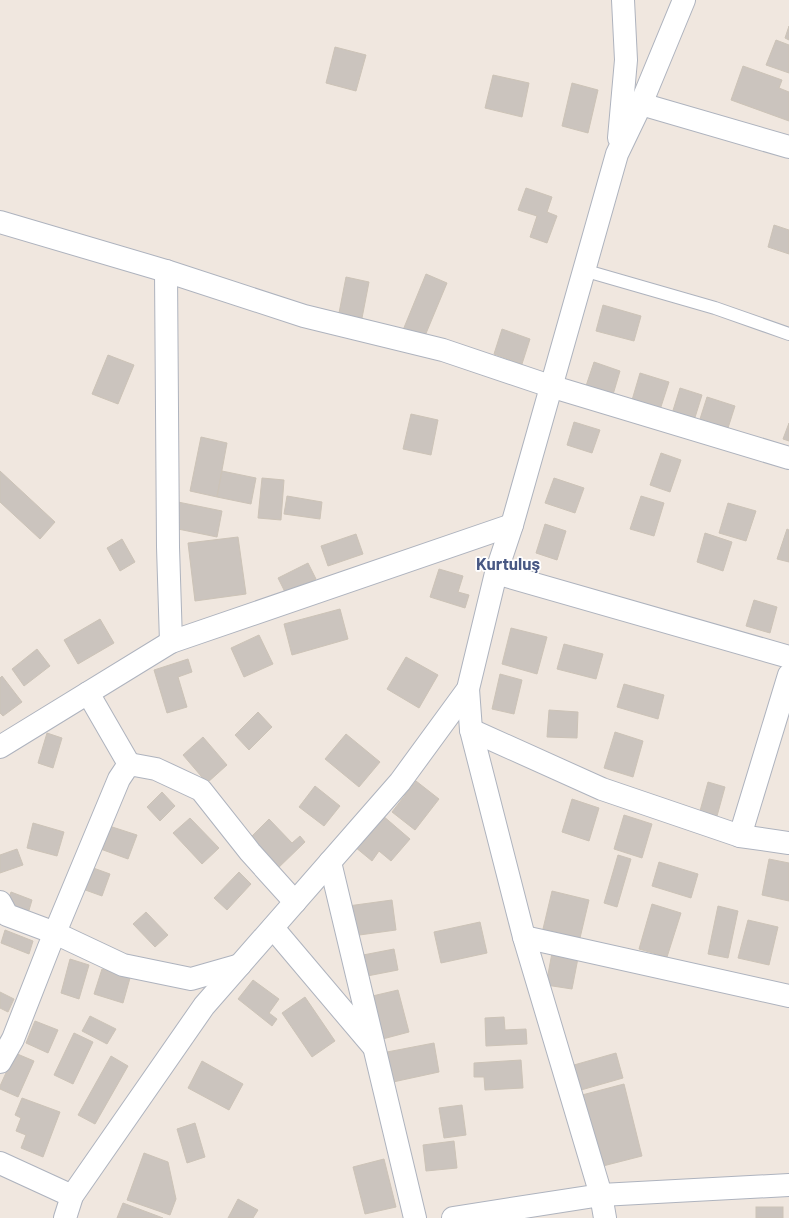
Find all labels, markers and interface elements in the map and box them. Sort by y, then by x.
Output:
district label: Kurtuluş [476,553,541,573]

